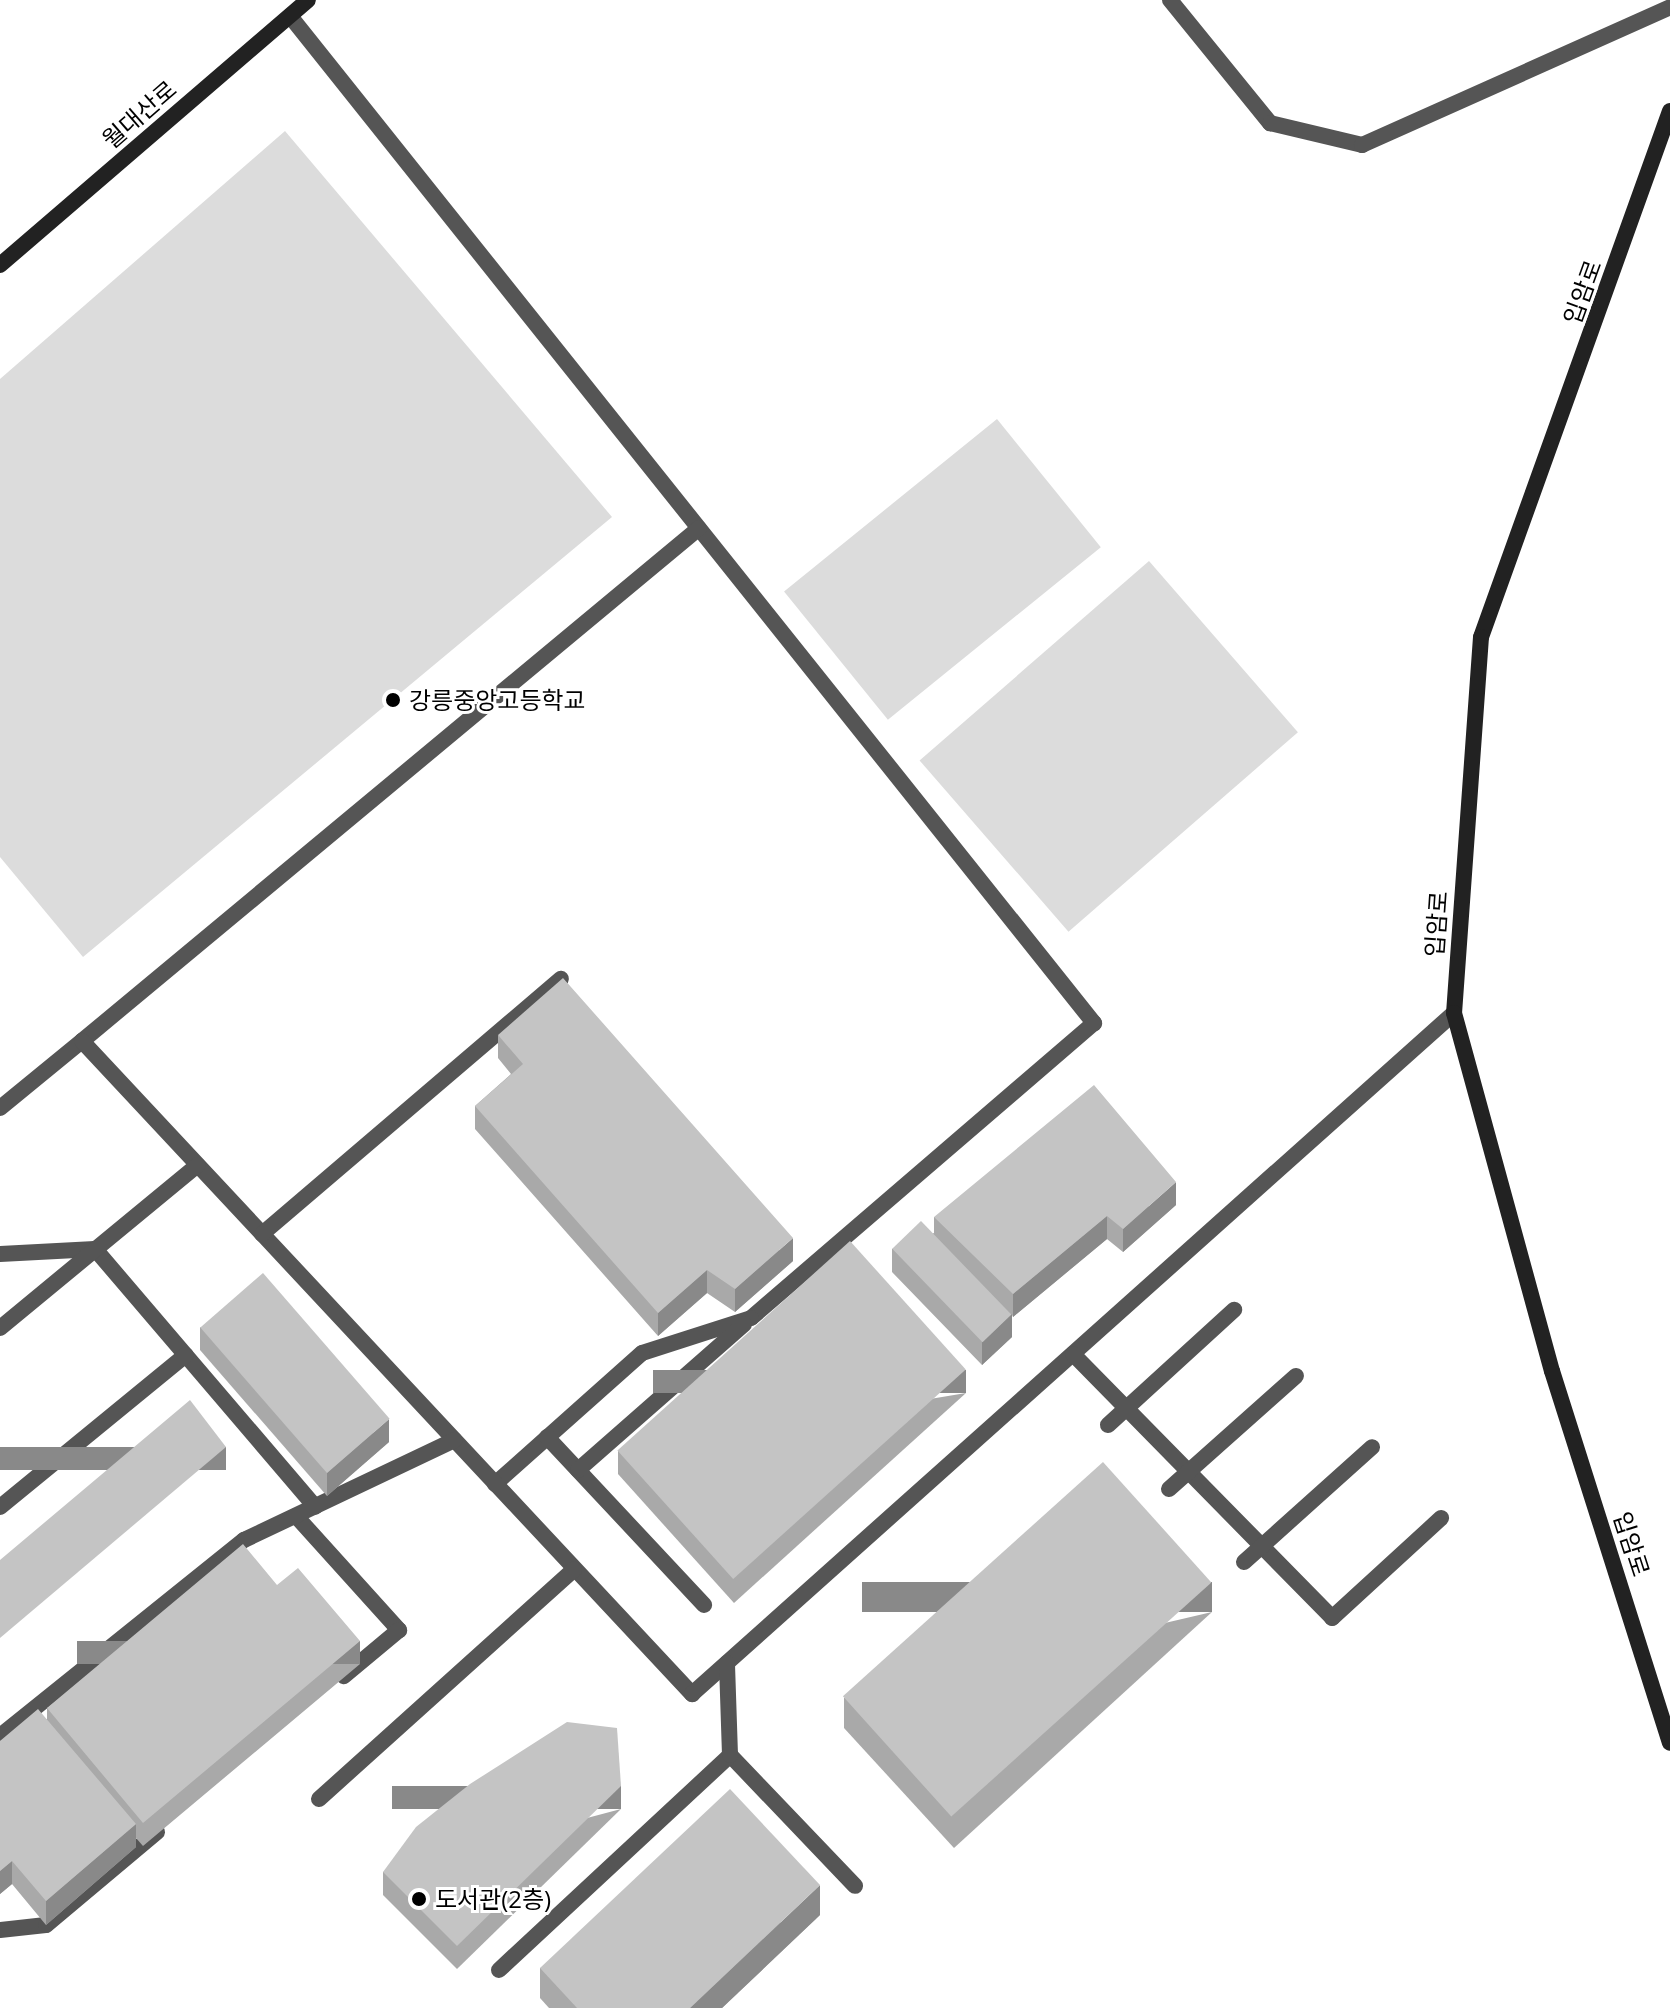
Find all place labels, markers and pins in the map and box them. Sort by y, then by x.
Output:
place label: 강릉중앙고등학교 [409,686,586,714]
marker: 강릉중앙고등학교 [384,691,402,709]
place label: 도서관(2층) [435,1885,551,1913]
marker: 도서관(2층) [410,1890,428,1908]

